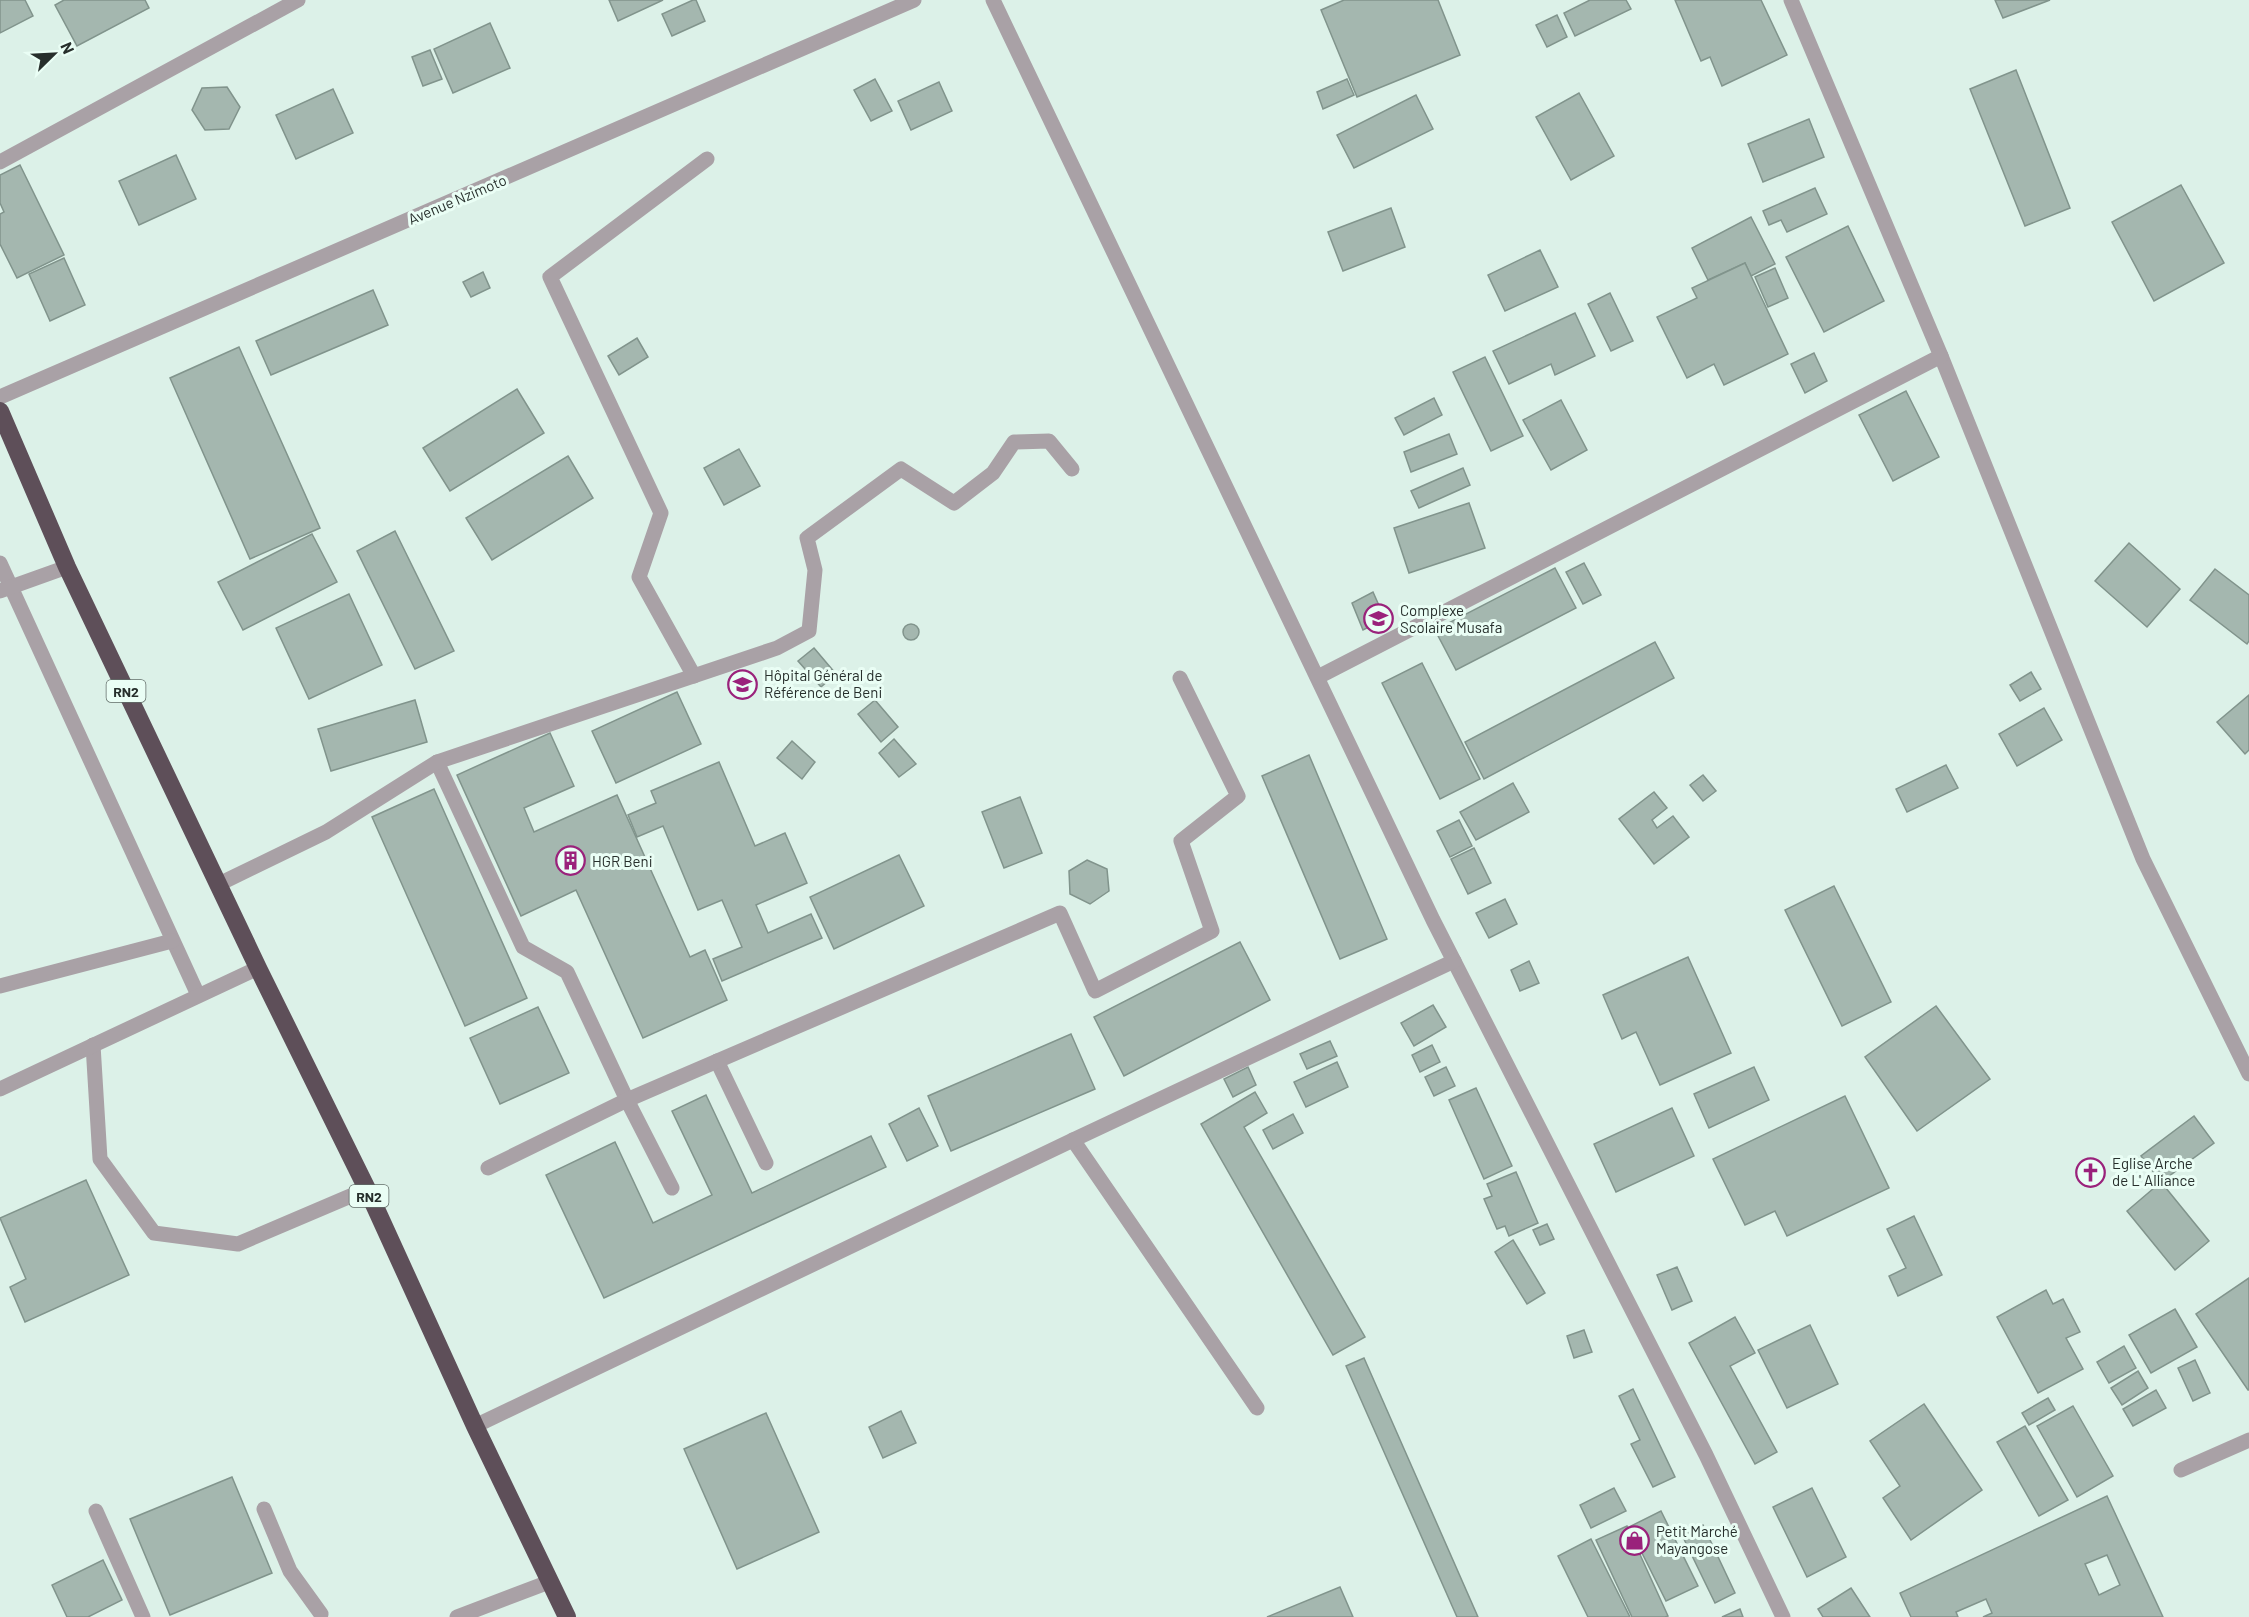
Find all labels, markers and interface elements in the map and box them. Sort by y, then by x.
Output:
north arrow [24,24,84,84]
text: N [57,39,79,56]
street label: Avenue Nzimoto [405,170,509,228]
place label: Complexe Scolaire Musafa [1400,601,1502,636]
school or university icon: Complexe Scolaire Musafa [1363,603,1395,635]
place label: Hôpital Général de Référence de Beni [764,666,882,701]
school or university icon: Hôpital Général de Référence de Beni [727,668,759,700]
road number: RN2 [106,680,146,702]
building icon: HGR Beni [555,845,587,877]
place label: HGR Beni [592,852,653,870]
place label: Eglise Arche de L' Alliance [2112,1154,2195,1189]
church icon: Eglise Arche de L' Alliance [2075,1156,2107,1188]
road number: RN2 [350,1185,388,1207]
place label: Petit Marché Mayangose [1656,1522,1738,1557]
shop icon: Petit Marché Mayangose [1619,1524,1651,1556]

